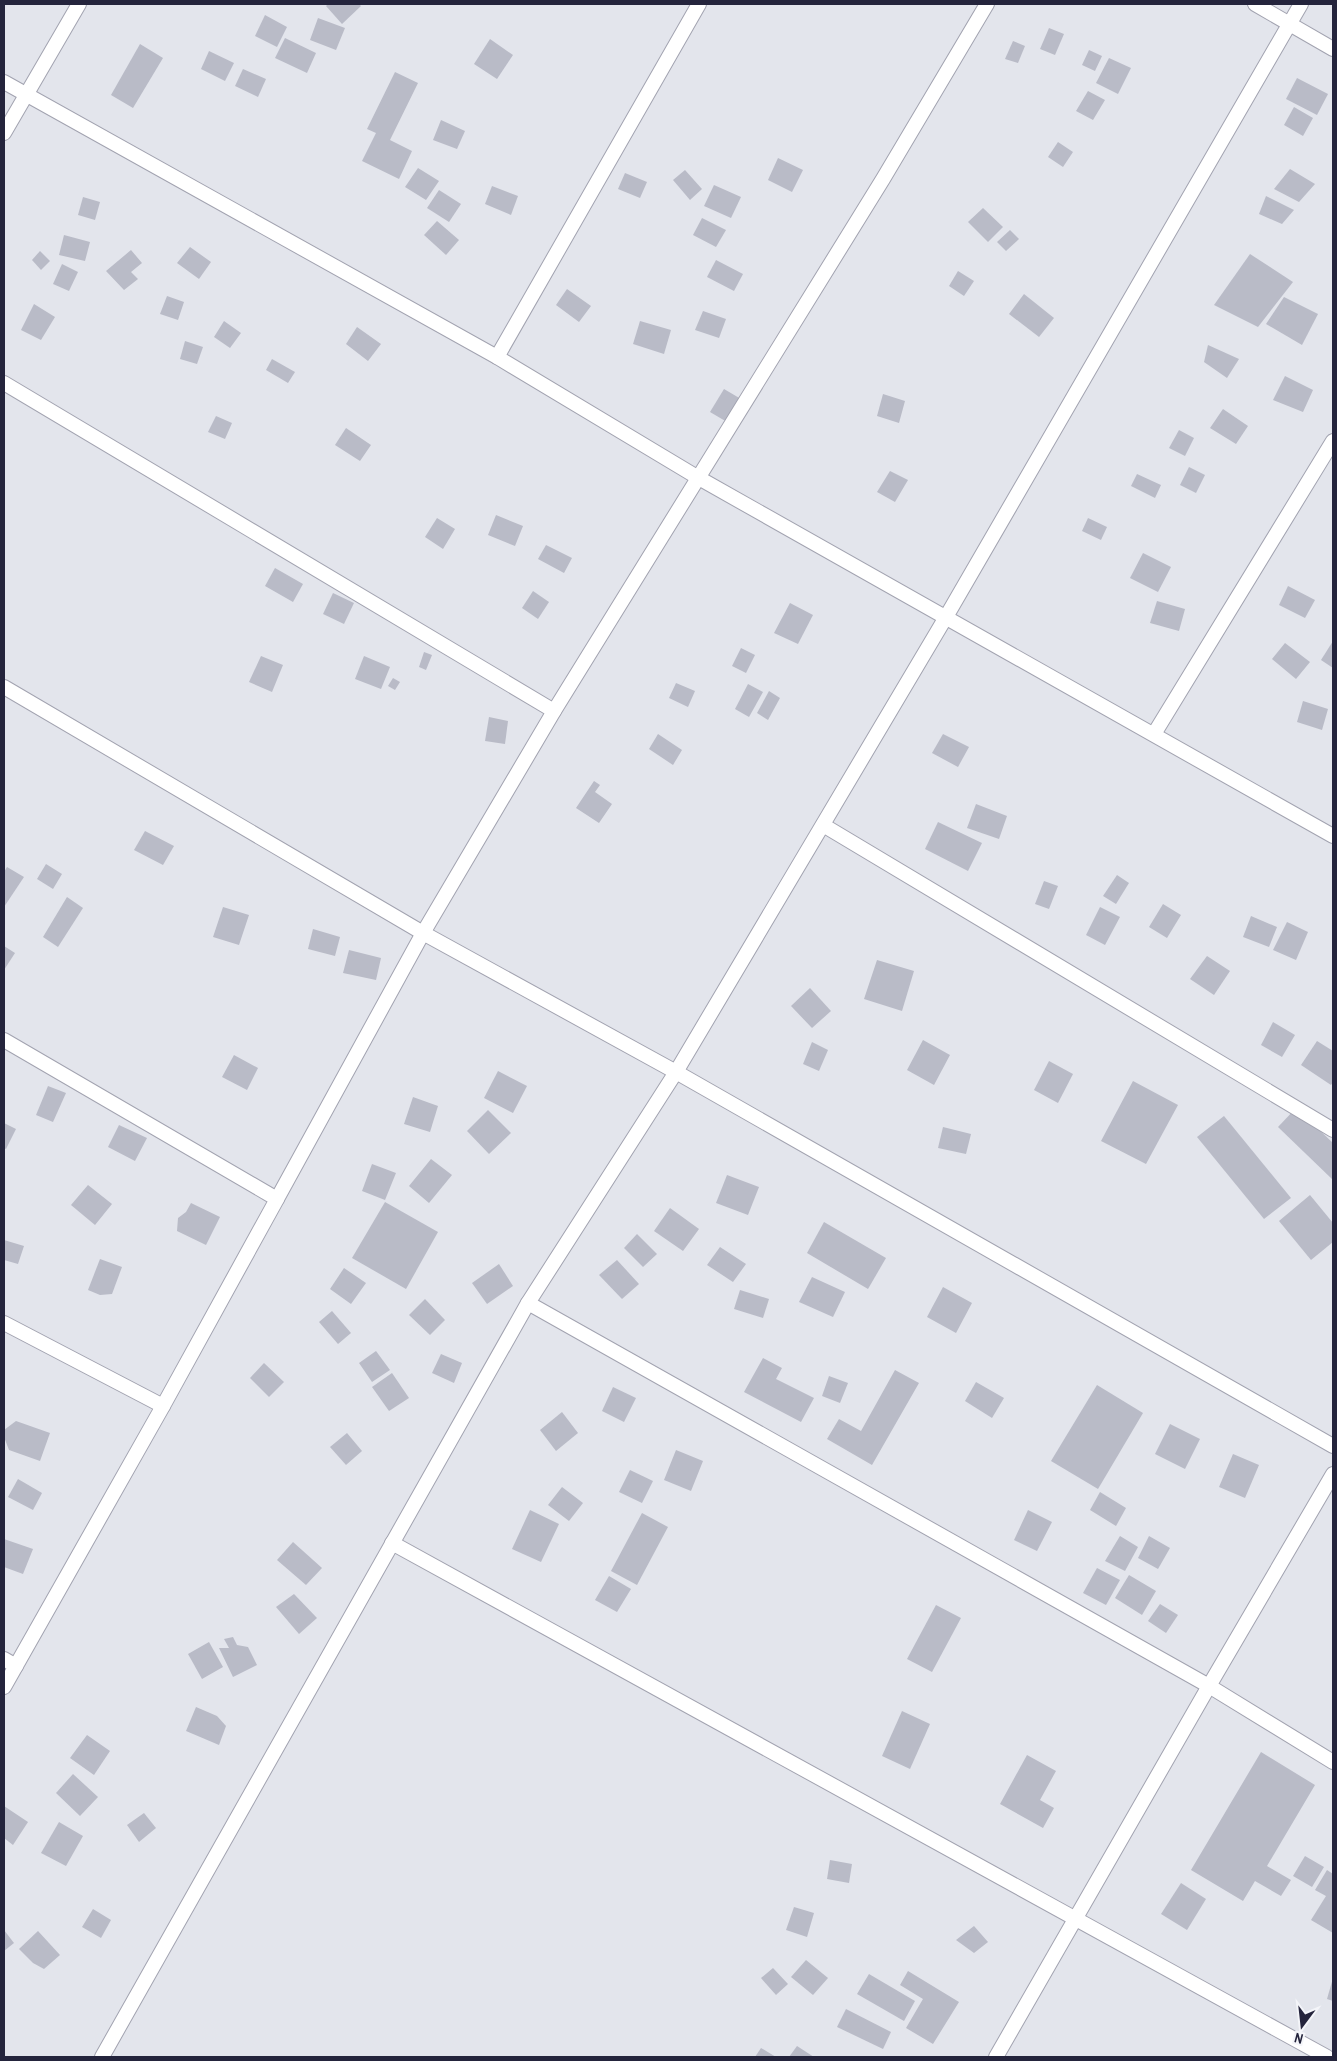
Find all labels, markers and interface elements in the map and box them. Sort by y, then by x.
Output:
north arrow [1277,2001,1327,2051]
text: N [1292,2029,1305,2048]

